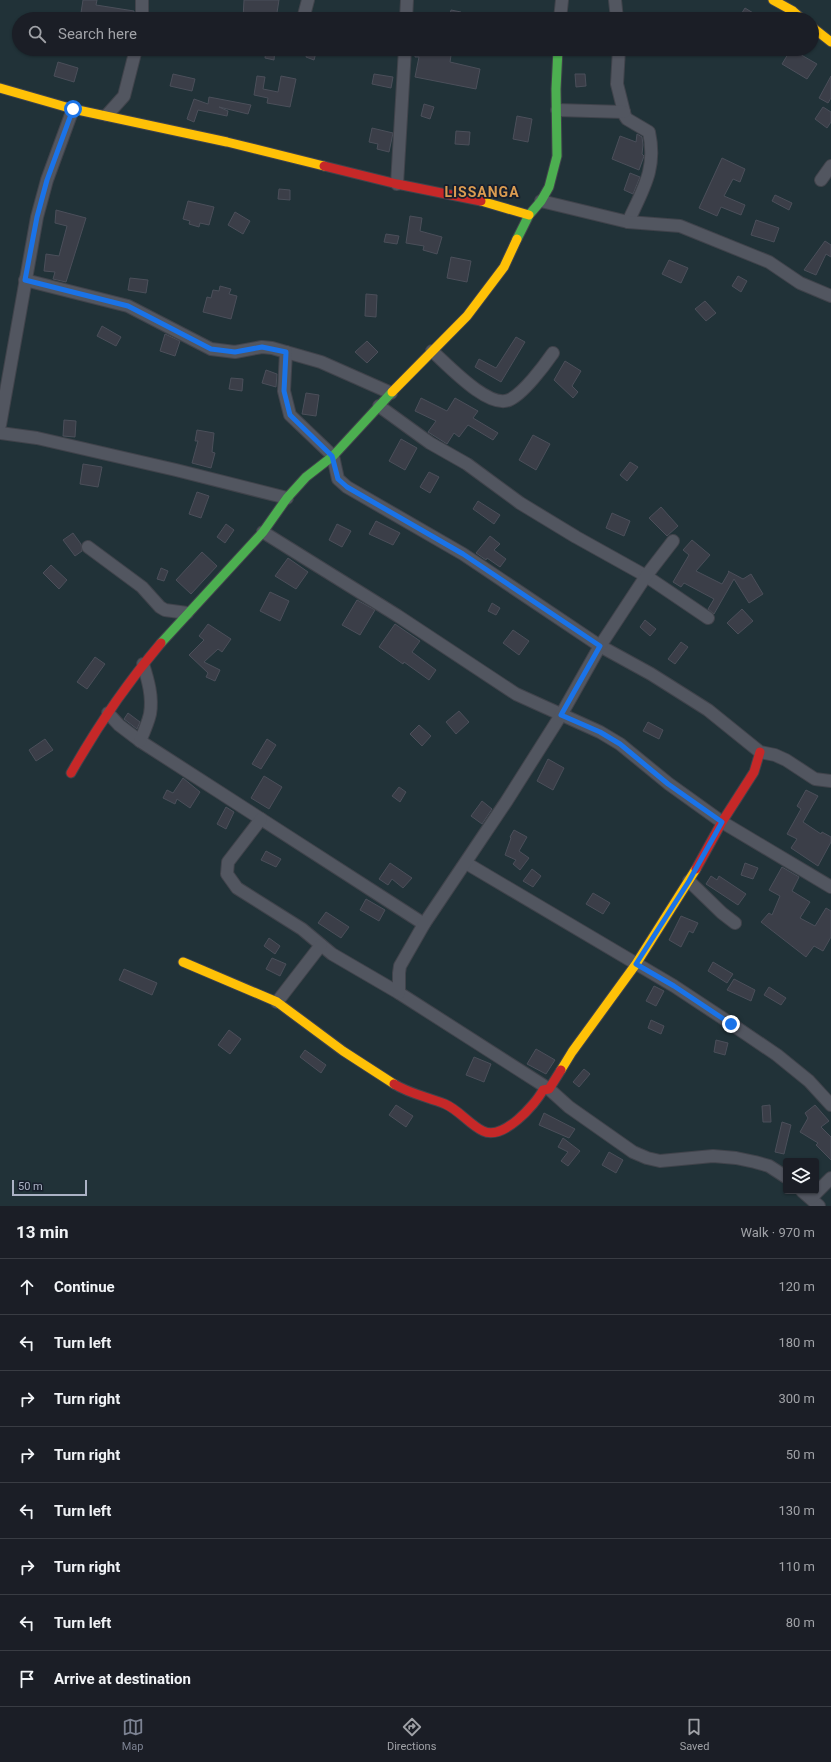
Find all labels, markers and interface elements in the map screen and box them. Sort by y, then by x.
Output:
search box [12,12,819,56]
icon: search [26,23,48,45]
text: Search here [58,25,137,43]
route start [64,100,82,118]
district label: LISSANGA [444,184,520,200]
route end [722,1015,740,1033]
map controls [783,1158,819,1194]
button: layers [783,1158,819,1194]
scale bar [12,1178,87,1197]
text: 50 m [18,1180,43,1193]
text: 13 min [16,1222,69,1242]
text: Walk · 970 m [740,1225,815,1240]
icon: ahead [16,1276,38,1298]
text: Continue [54,1278,115,1296]
text: 120 m [778,1279,815,1294]
icon: left [16,1332,38,1354]
text: Turn left [54,1334,111,1352]
text: 180 m [778,1335,815,1350]
icon: right [16,1388,38,1410]
text: Turn right [54,1390,120,1408]
text: 300 m [778,1391,815,1406]
icon: right [16,1444,38,1466]
text: Turn right [54,1446,120,1464]
text: 50 m [786,1447,815,1462]
icon: left [16,1500,38,1522]
text: Turn left [54,1502,111,1520]
text: 130 m [778,1503,815,1518]
icon: right [16,1556,38,1578]
text: Turn right [54,1558,120,1576]
text: 110 m [778,1559,815,1574]
icon: left [16,1612,38,1634]
text: Turn left [54,1614,111,1632]
text: 80 m [786,1615,815,1630]
icon: arrive [16,1668,38,1690]
text: Arrive at destination [54,1670,191,1688]
tab: Map [122,1716,144,1753]
tab: Directions [387,1716,436,1753]
tab: Saved [680,1716,709,1753]

